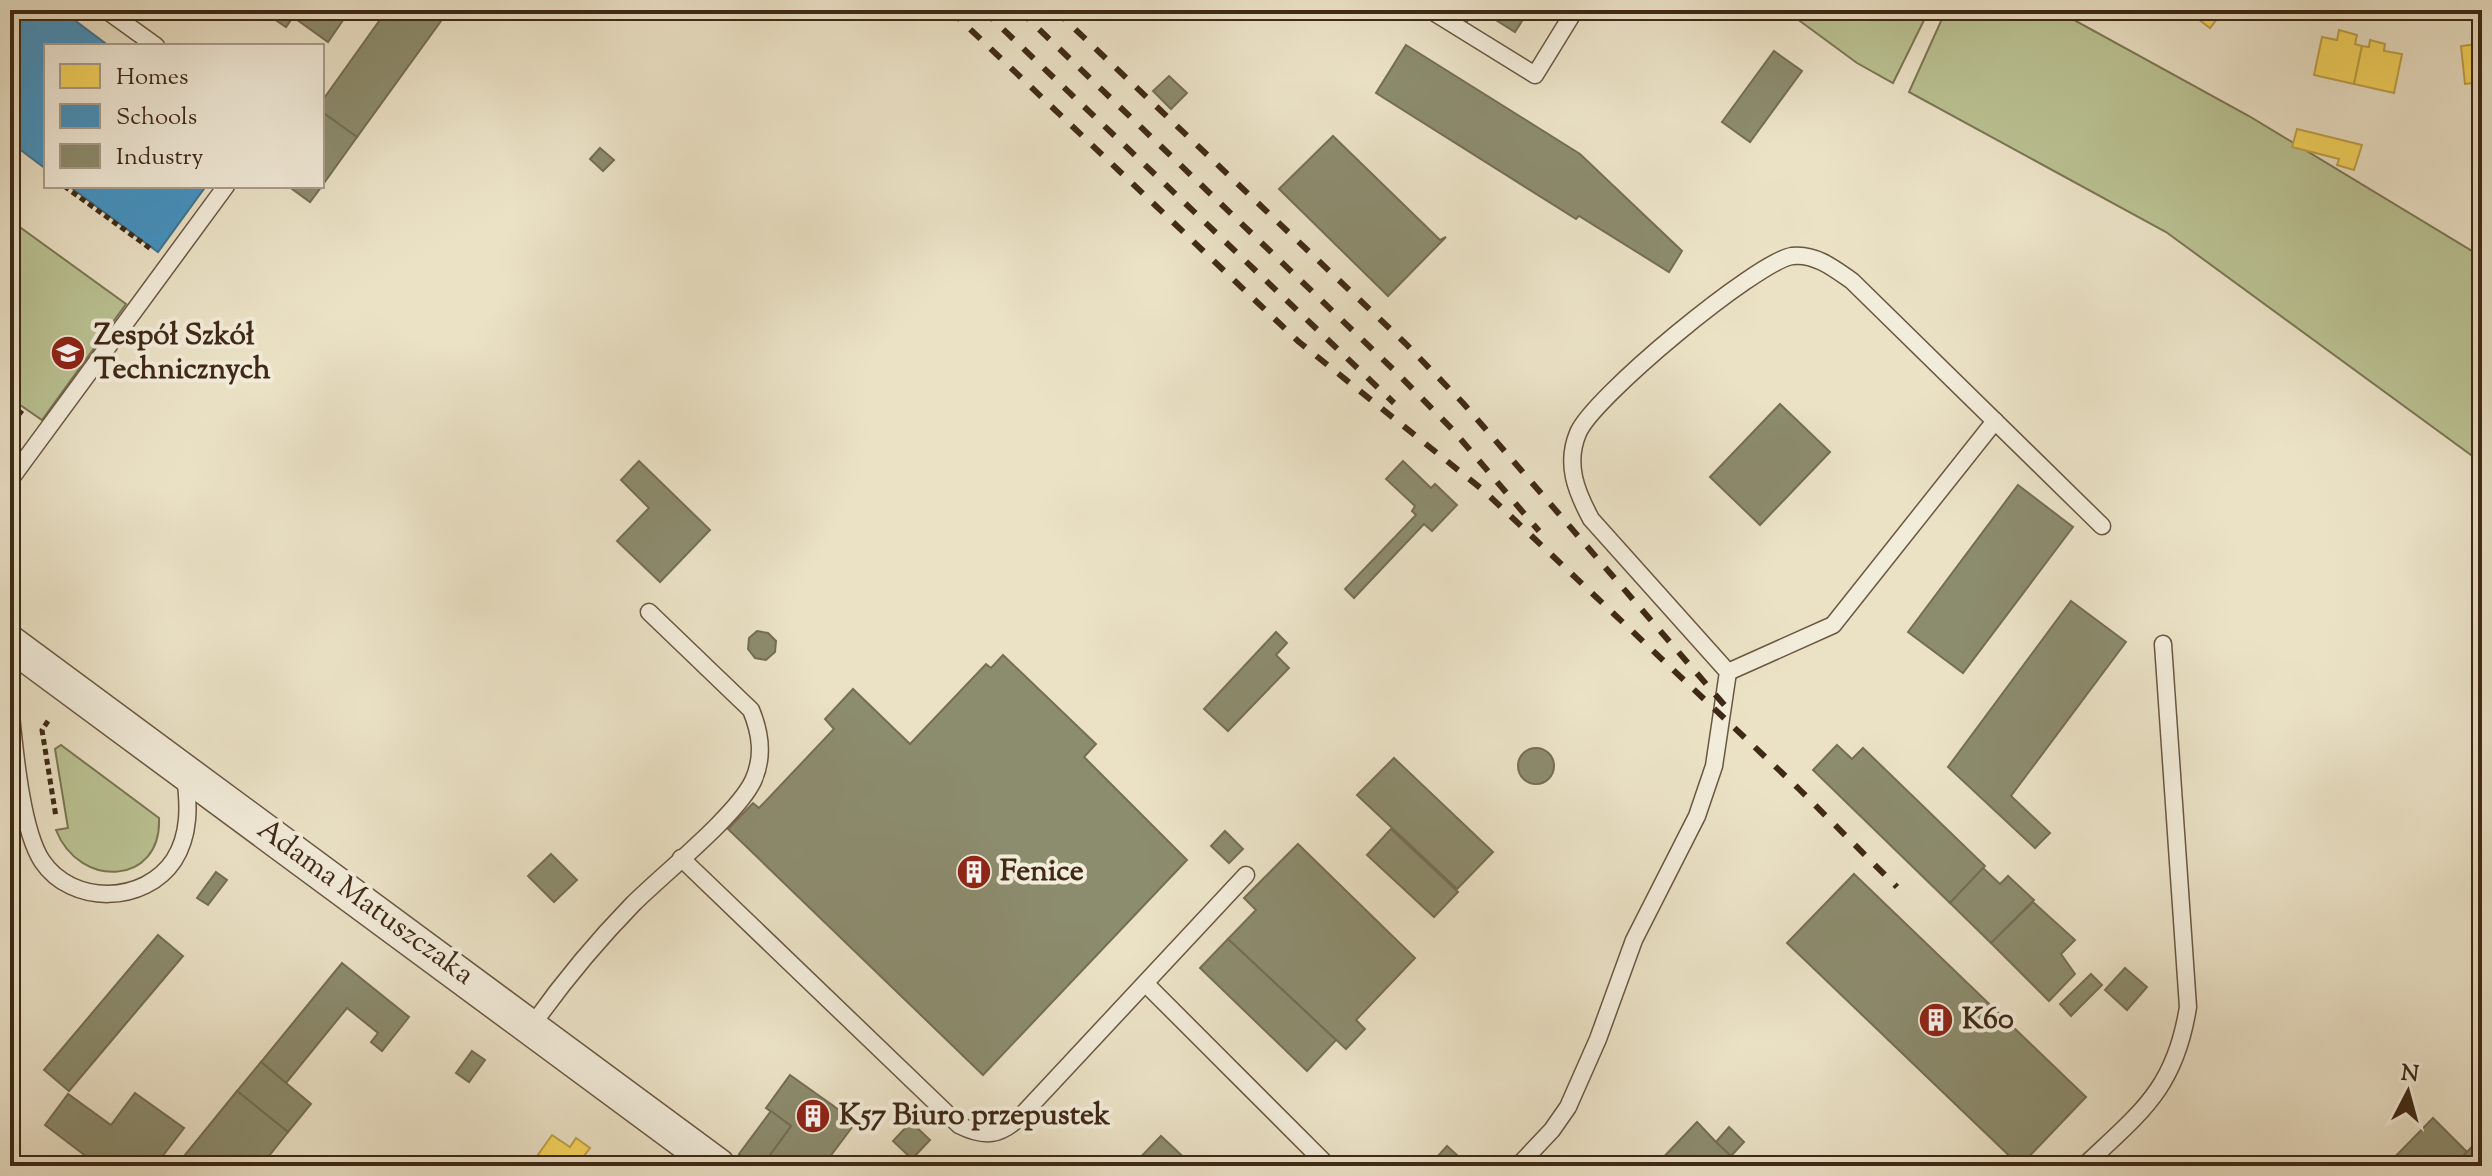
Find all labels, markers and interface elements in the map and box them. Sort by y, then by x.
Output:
legend [44,44,324,188]
text: Homes [116,61,188,95]
text: Schools [116,101,197,135]
text: Industry [116,141,204,175]
place label: Zespół Szkół Technicznych [94,315,271,392]
school or university icon: Zespół Szkół Technicznych [49,334,87,372]
street label: Adama Matuszczaka [247,809,483,997]
place label: Fenice [1000,851,1084,894]
building icon: Fenice [955,853,993,891]
place label: K60 [1962,999,2014,1042]
building icon: K60 [1917,1001,1955,1039]
north arrow [2368,1052,2448,1132]
text: N [2399,1058,2421,1092]
place label: K57 Biuro przepustek [839,1095,1111,1138]
building icon: K57 Biuro przepustek [794,1097,832,1135]

